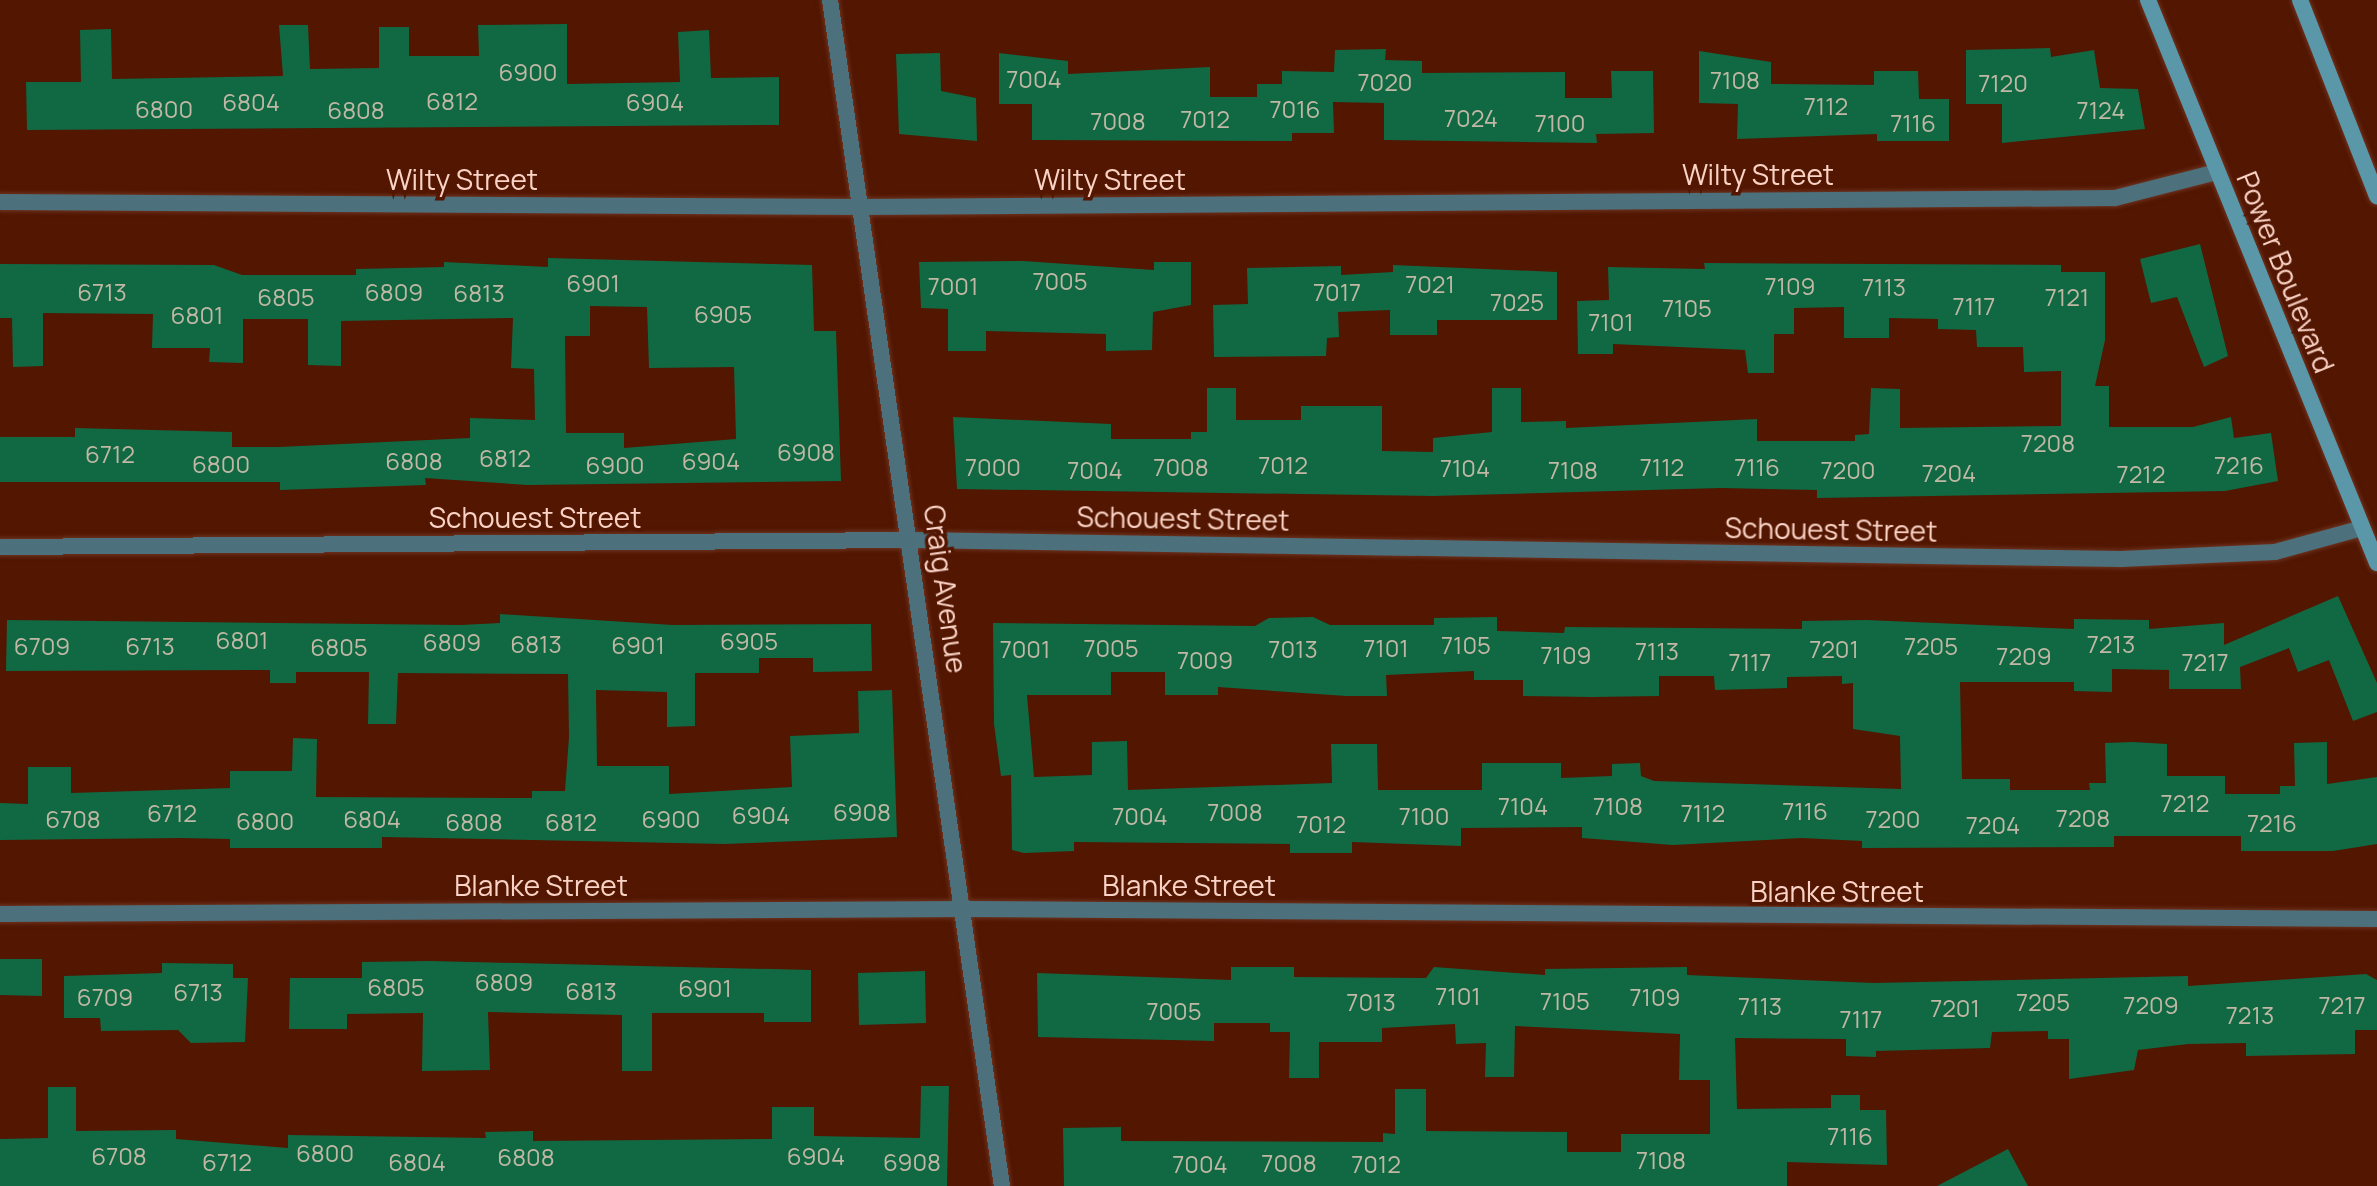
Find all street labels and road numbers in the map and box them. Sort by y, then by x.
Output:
street label: Wilty Street [1682,157,1834,191]
street label: Wilty Street [386,162,538,196]
street label: Wilty Street [1034,162,1186,196]
street label: Power Boulevard [2230,167,2342,377]
street label: Schouest Street [1076,499,1290,537]
street label: Schouest Street [429,500,641,534]
street label: Craig Avenue [918,503,974,675]
street label: Schouest Street [1724,510,1938,548]
street label: Blanke Street [454,868,628,902]
street label: Blanke Street [1102,868,1276,902]
street label: Blanke Street [1750,874,1924,908]

